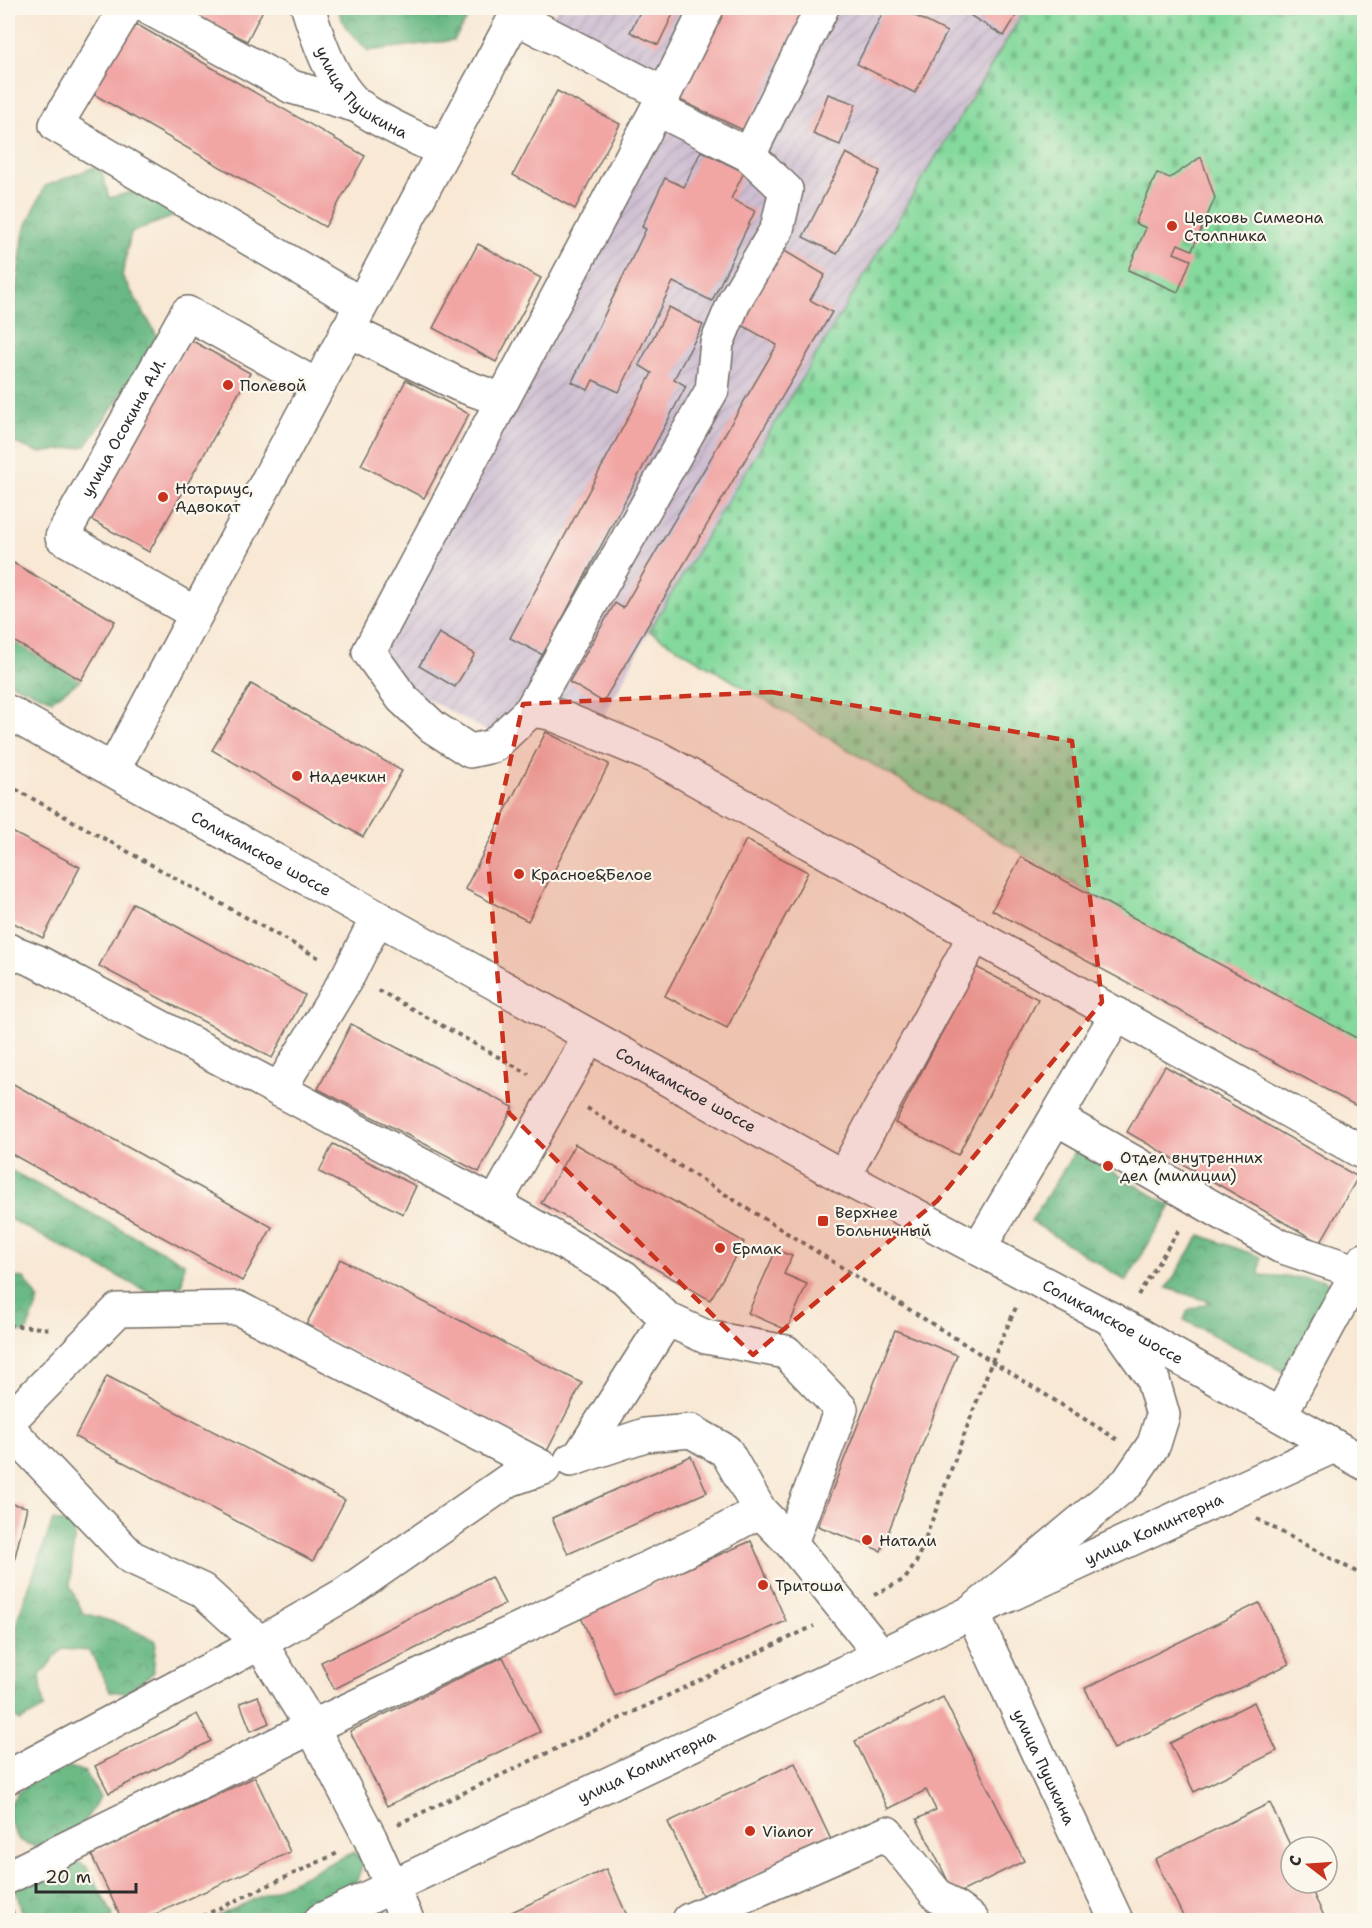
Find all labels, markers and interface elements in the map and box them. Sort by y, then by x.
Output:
street label: улица Пушкина [311,43,411,143]
place label: Церковь Симеона Столпника [1184,207,1324,246]
marker: Церковь Симеона Столпника [1165,219,1179,233]
street label: улица Осокина А.И. [76,354,171,501]
place label: Полевой [240,375,306,396]
marker: Полевой [221,378,235,392]
place label: Нотариус, Адвокат [175,478,253,517]
marker: Нотариус, Адвокат [156,490,170,504]
place label: Надечкин [309,766,386,787]
marker: Надечкин [290,769,304,783]
street label: Соликамское шоссе [187,806,335,901]
place label: Красное&Белое [531,864,652,885]
marker: Красное&Белое [512,867,526,881]
street label: Соликамское шоссе [612,1042,760,1137]
place label: Отдел внутренних дел (милиции) [1120,1147,1263,1186]
marker: Отдел внутренних дел (милиции) [1101,1159,1115,1173]
place label: Верхнее Больничный [835,1202,931,1241]
marker: Верхнее Больничный [816,1214,830,1228]
place label: Ермак [732,1238,782,1259]
marker: Ермак [713,1241,727,1255]
street label: Соликамское шоссе [1039,1275,1187,1369]
street label: улица Коминтерна [1081,1488,1227,1570]
place label: Натали [879,1530,937,1551]
marker: Натали [860,1533,874,1547]
place label: Тритоша [775,1575,843,1596]
marker: Тритоша [756,1578,770,1592]
street label: улица Пушкина [1008,1706,1080,1828]
street label: улица Коминтерна [574,1725,719,1808]
place label: Vianor [762,1821,814,1842]
marker: Vianor [743,1824,757,1838]
north arrow [1279,1835,1339,1895]
text: С [1284,1853,1307,1869]
scale bar [36,1856,136,1894]
text: 20 m [45,1865,91,1889]

